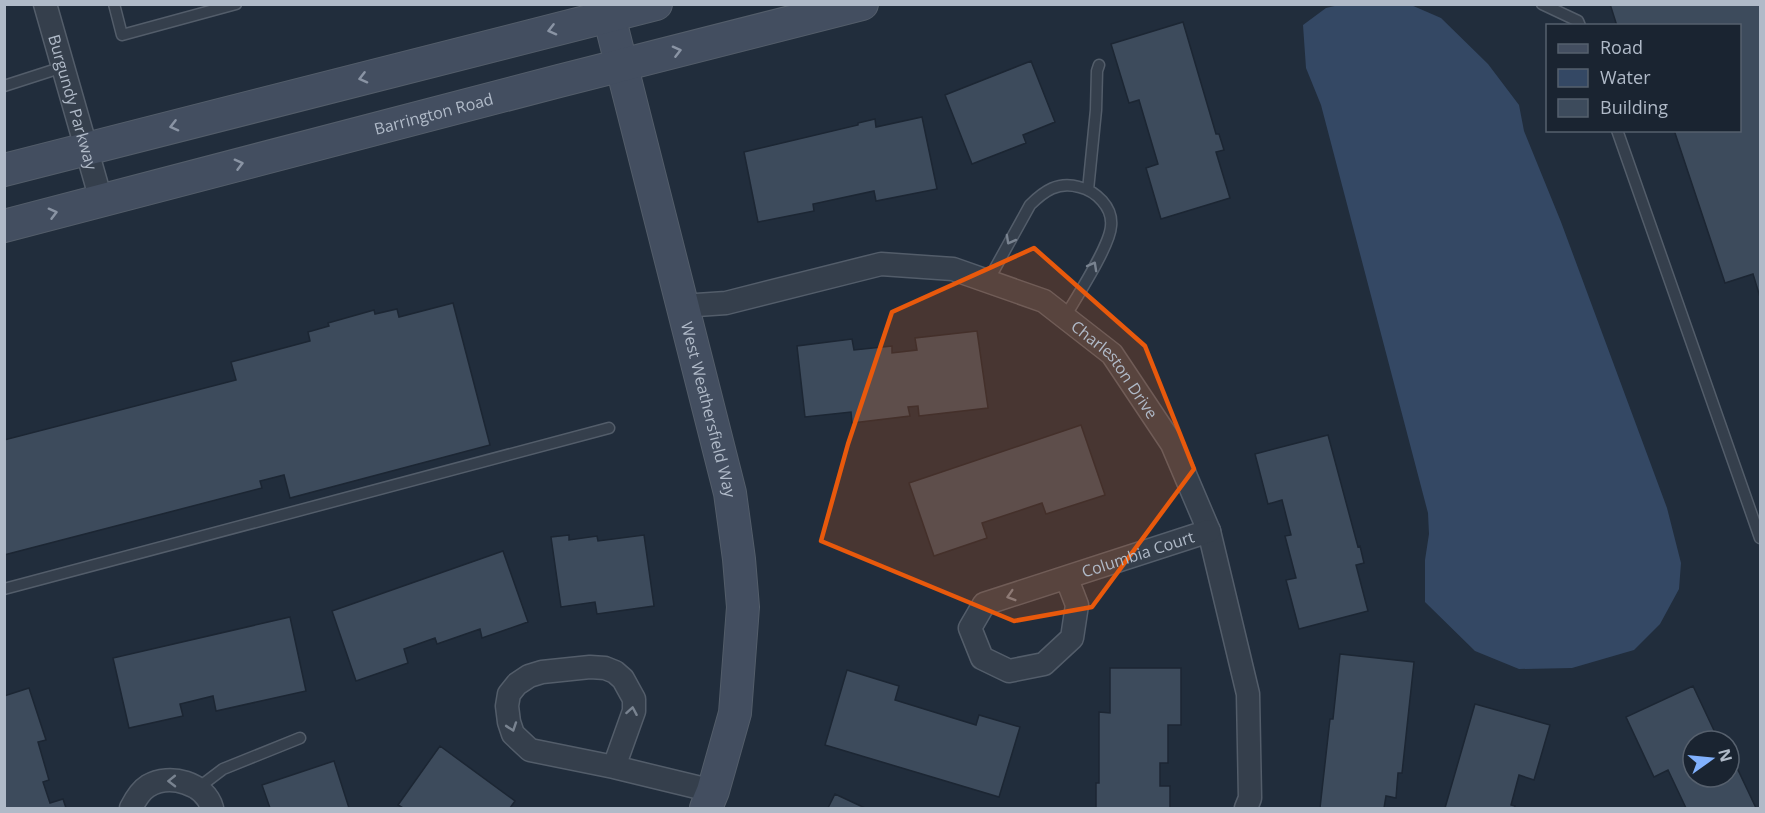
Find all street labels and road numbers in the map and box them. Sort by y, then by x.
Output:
street label: Burgundy Parkway [43,32,103,173]
street label: Barrington Road [372,88,496,140]
street label: Charleston Drive [1067,315,1163,423]
street label: West Weathersfield Way [676,319,742,500]
street label: Columbia Court [1079,525,1197,583]

